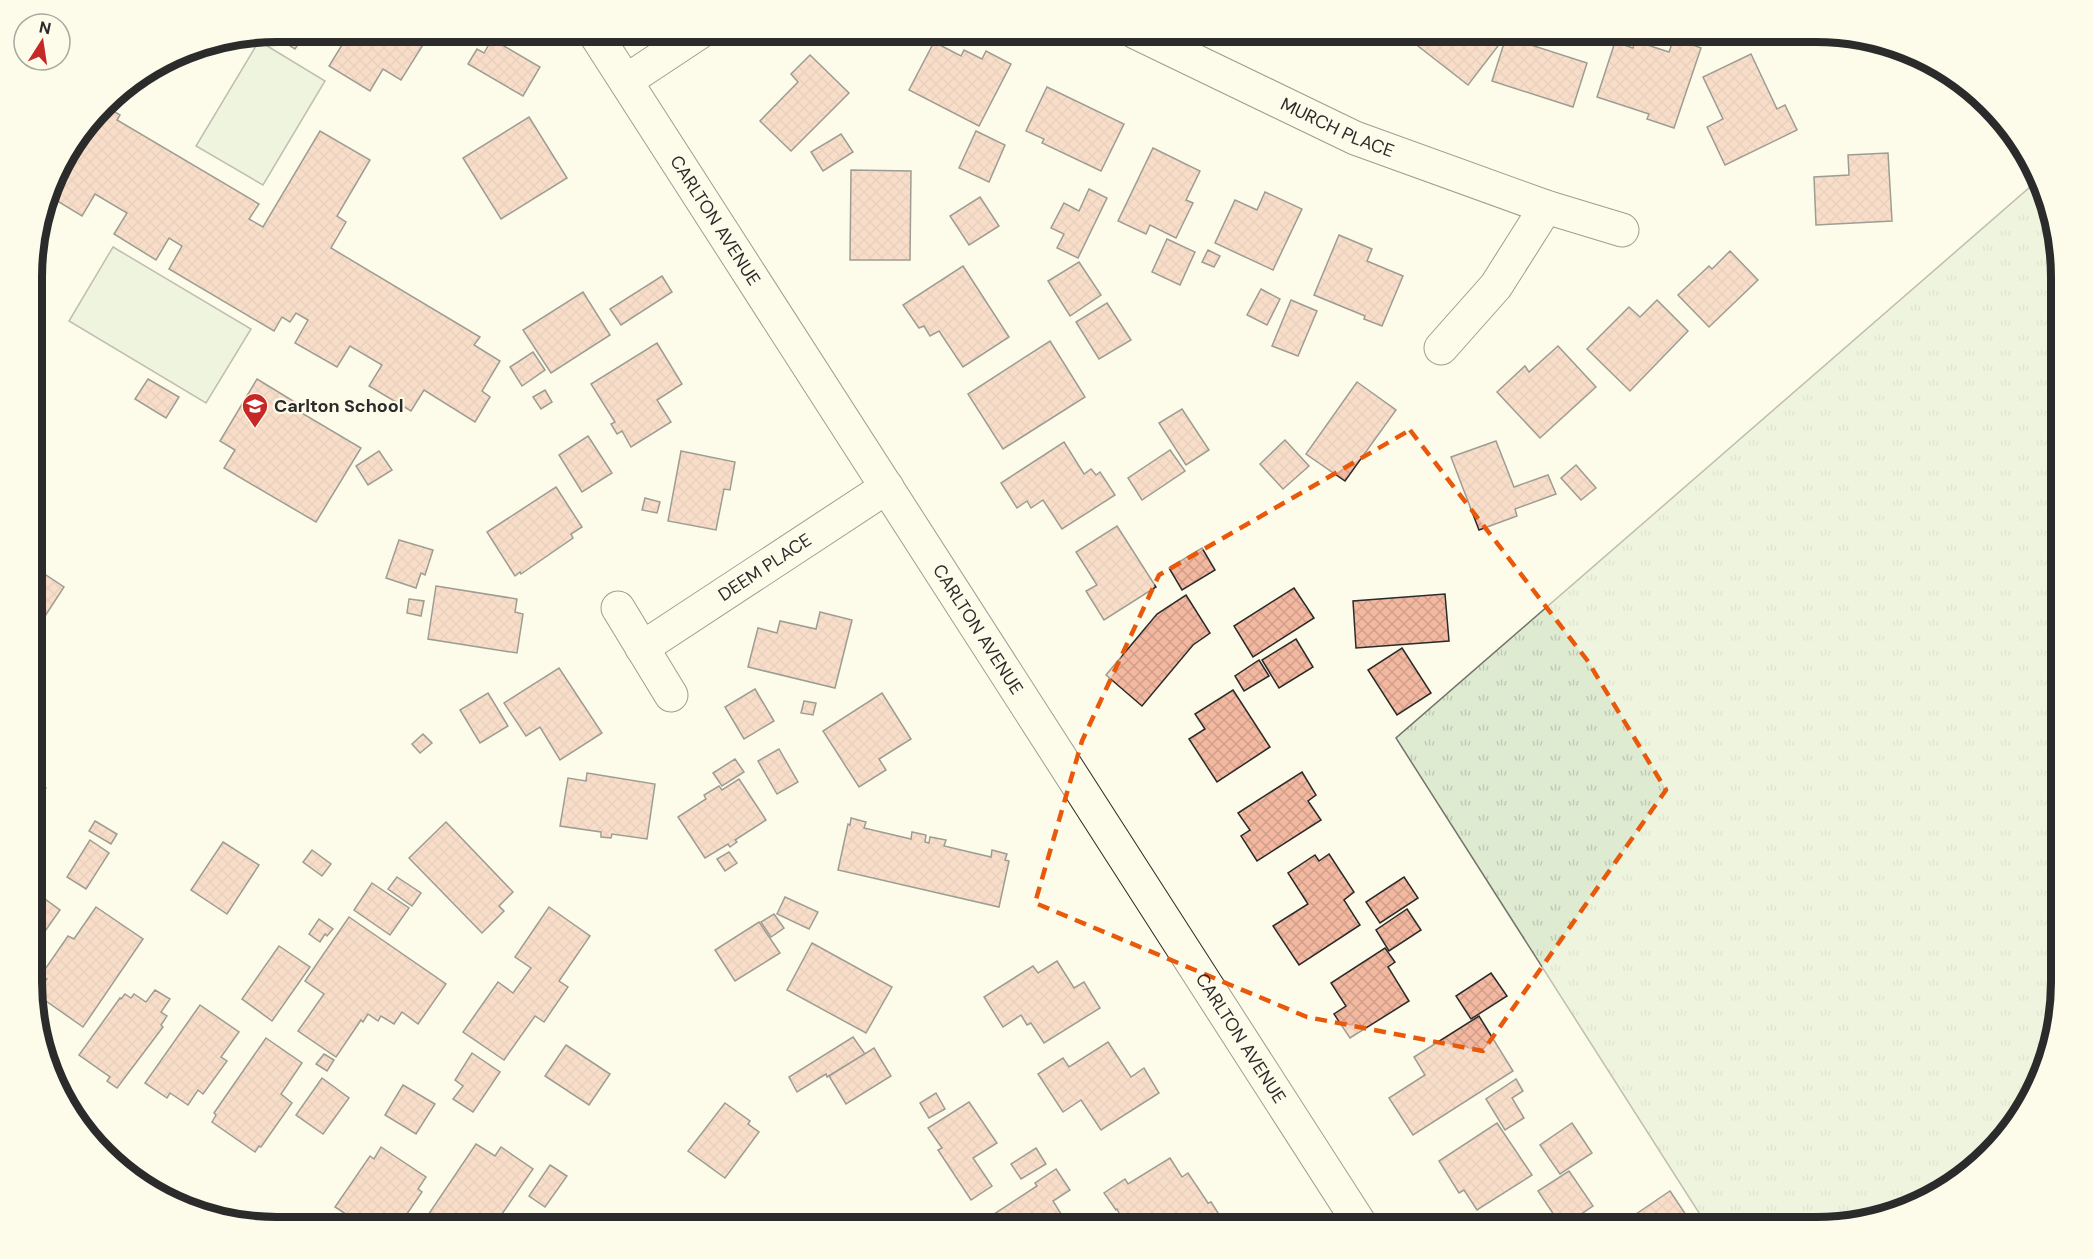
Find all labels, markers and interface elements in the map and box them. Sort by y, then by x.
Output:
north arrow [12,12,72,72]
text: N [37,16,53,39]
street label: MURCH PLACE [1277,92,1397,163]
street label: CARLTON AVENUE [664,151,766,290]
school or university icon: Carlton School [240,391,270,429]
place label: Carlton School [274,394,404,418]
street label: DEEM PLACE [714,528,816,607]
street label: CARLTON AVENUE [927,560,1029,699]
street label: CARLTON AVENUE [1190,968,1291,1108]

